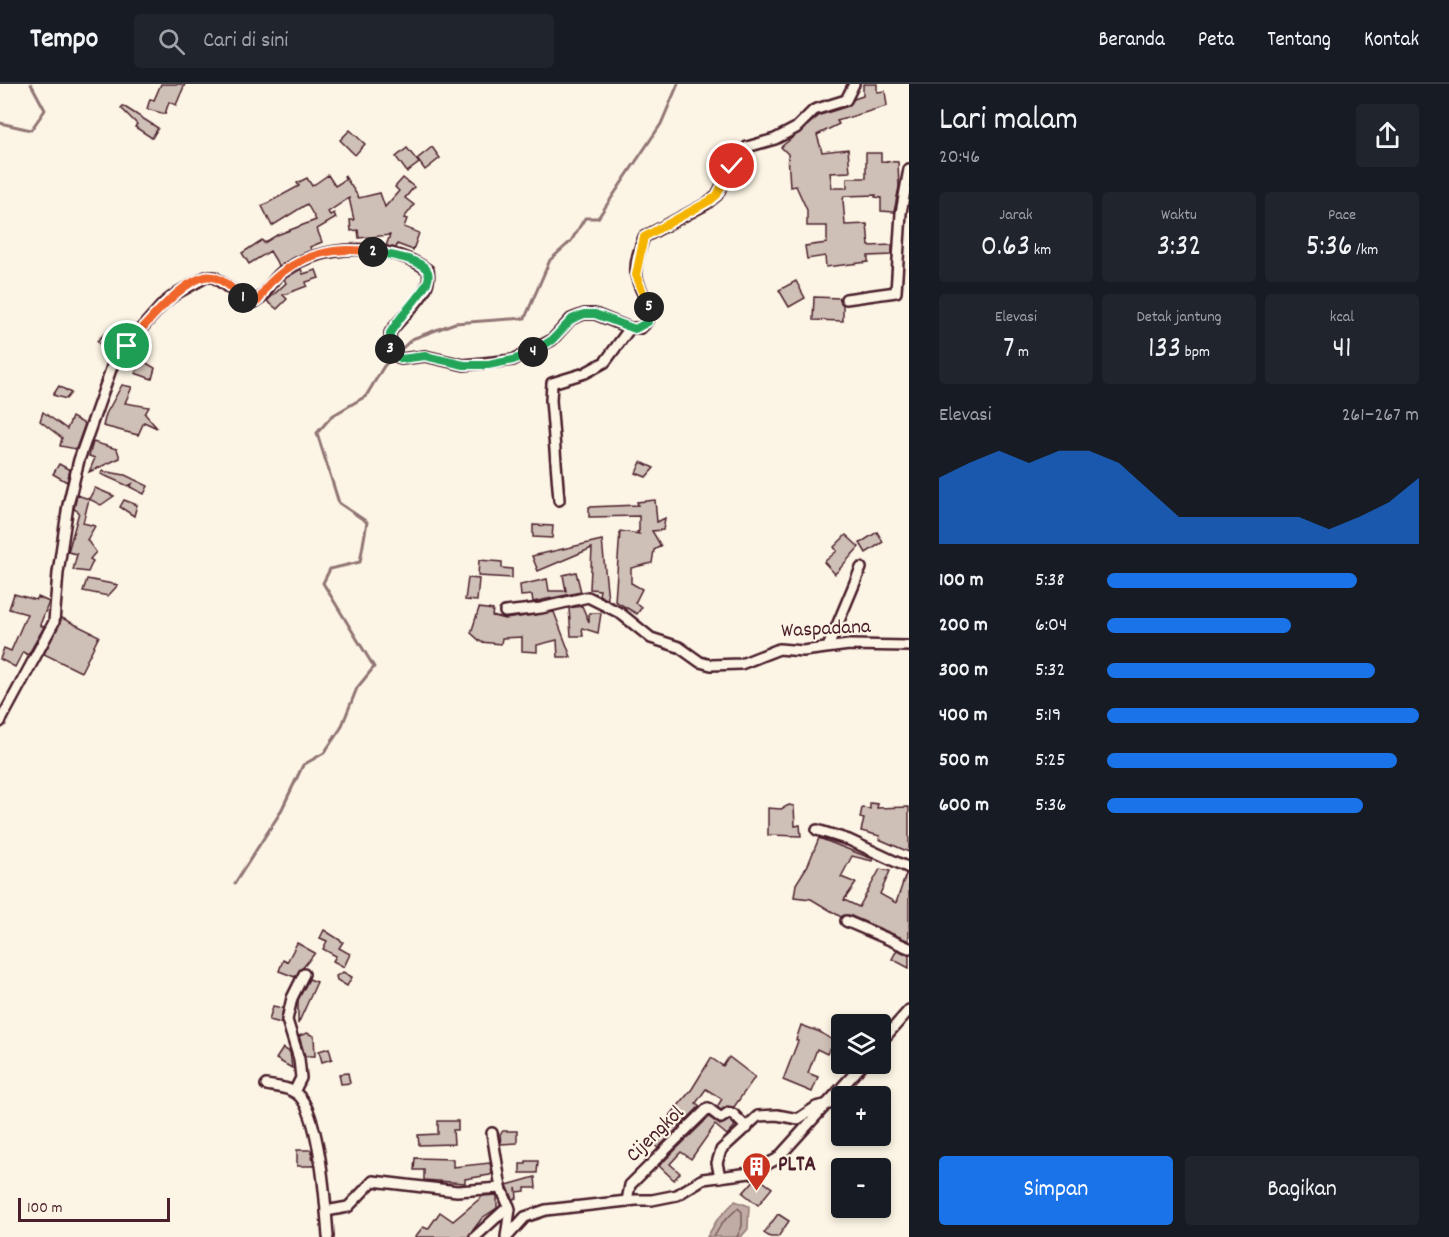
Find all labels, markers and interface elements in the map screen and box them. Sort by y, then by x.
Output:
search box [134,14,554,68]
text: Tempo [30,21,98,61]
icon: search [155,25,188,58]
text: Cari di sini [203,26,288,57]
text: Beranda [1099,26,1165,56]
text: Peta [1198,26,1234,56]
text: Tentang [1267,26,1331,56]
text: Kontak [1364,26,1419,56]
text: Lari malam [939,98,1078,145]
button: share [1356,104,1419,167]
pin [706,140,757,191]
text: 20:46 [939,144,980,172]
icon: check [715,149,748,182]
text: Jarak [999,204,1033,227]
text: Waktu [1161,204,1197,227]
text: Pace [1328,204,1356,227]
text: 0.63 [981,227,1030,270]
text: 3:32 [1157,227,1201,270]
text: 5:36 [1306,227,1353,270]
pin: 2 [358,237,388,267]
text: km [1030,239,1051,262]
text: /km [1353,239,1378,262]
text: 2 [370,240,377,263]
pin: 1 [228,283,258,313]
text: 1 [241,286,245,309]
pin: 5 [634,292,664,322]
text: 5 [645,295,653,318]
text: Elevasi [995,306,1037,329]
text: Detak jantung [1136,306,1222,329]
text: kcal [1330,306,1354,329]
pin [101,320,152,371]
icon: arrive [110,329,143,362]
text: 7 [1003,329,1014,372]
text: 133 [1148,329,1181,372]
text: 41 [1332,329,1352,372]
pin: 3 [375,334,405,364]
text: 3 [386,337,394,360]
pin: 4 [518,337,548,367]
text: 4 [530,340,536,363]
text: m [1014,341,1029,364]
text: bpm [1181,341,1210,364]
text: Elevasi [939,402,991,430]
text: 261–267 m [1342,402,1419,430]
text: 100 m [939,567,984,595]
text: 5:38 [1035,567,1064,595]
text: 200 m [939,612,988,640]
text: 6:04 [1035,612,1067,640]
street label: Waspadana [781,613,873,647]
text: 300 m [939,657,988,685]
text: 5:32 [1035,657,1065,685]
text: 400 m [939,702,987,730]
text: 5:19 [1035,702,1061,730]
text: 500 m [939,747,988,775]
text: 5:25 [1035,747,1066,775]
text: 600 m [939,792,989,820]
text: 5:36 [1035,792,1066,820]
map controls [831,1014,891,1218]
button: layers [831,1014,891,1074]
button: + [831,1086,891,1146]
street label: Cijengkol [620,1100,692,1170]
building icon: PLTA [741,1150,773,1192]
place label: PLTA [778,1151,816,1181]
button: Simpan [939,1156,1173,1225]
button: Bagikan [1185,1156,1419,1225]
button: − [831,1158,891,1218]
scale bar [18,1195,170,1222]
text: 100 m [27,1197,63,1220]

